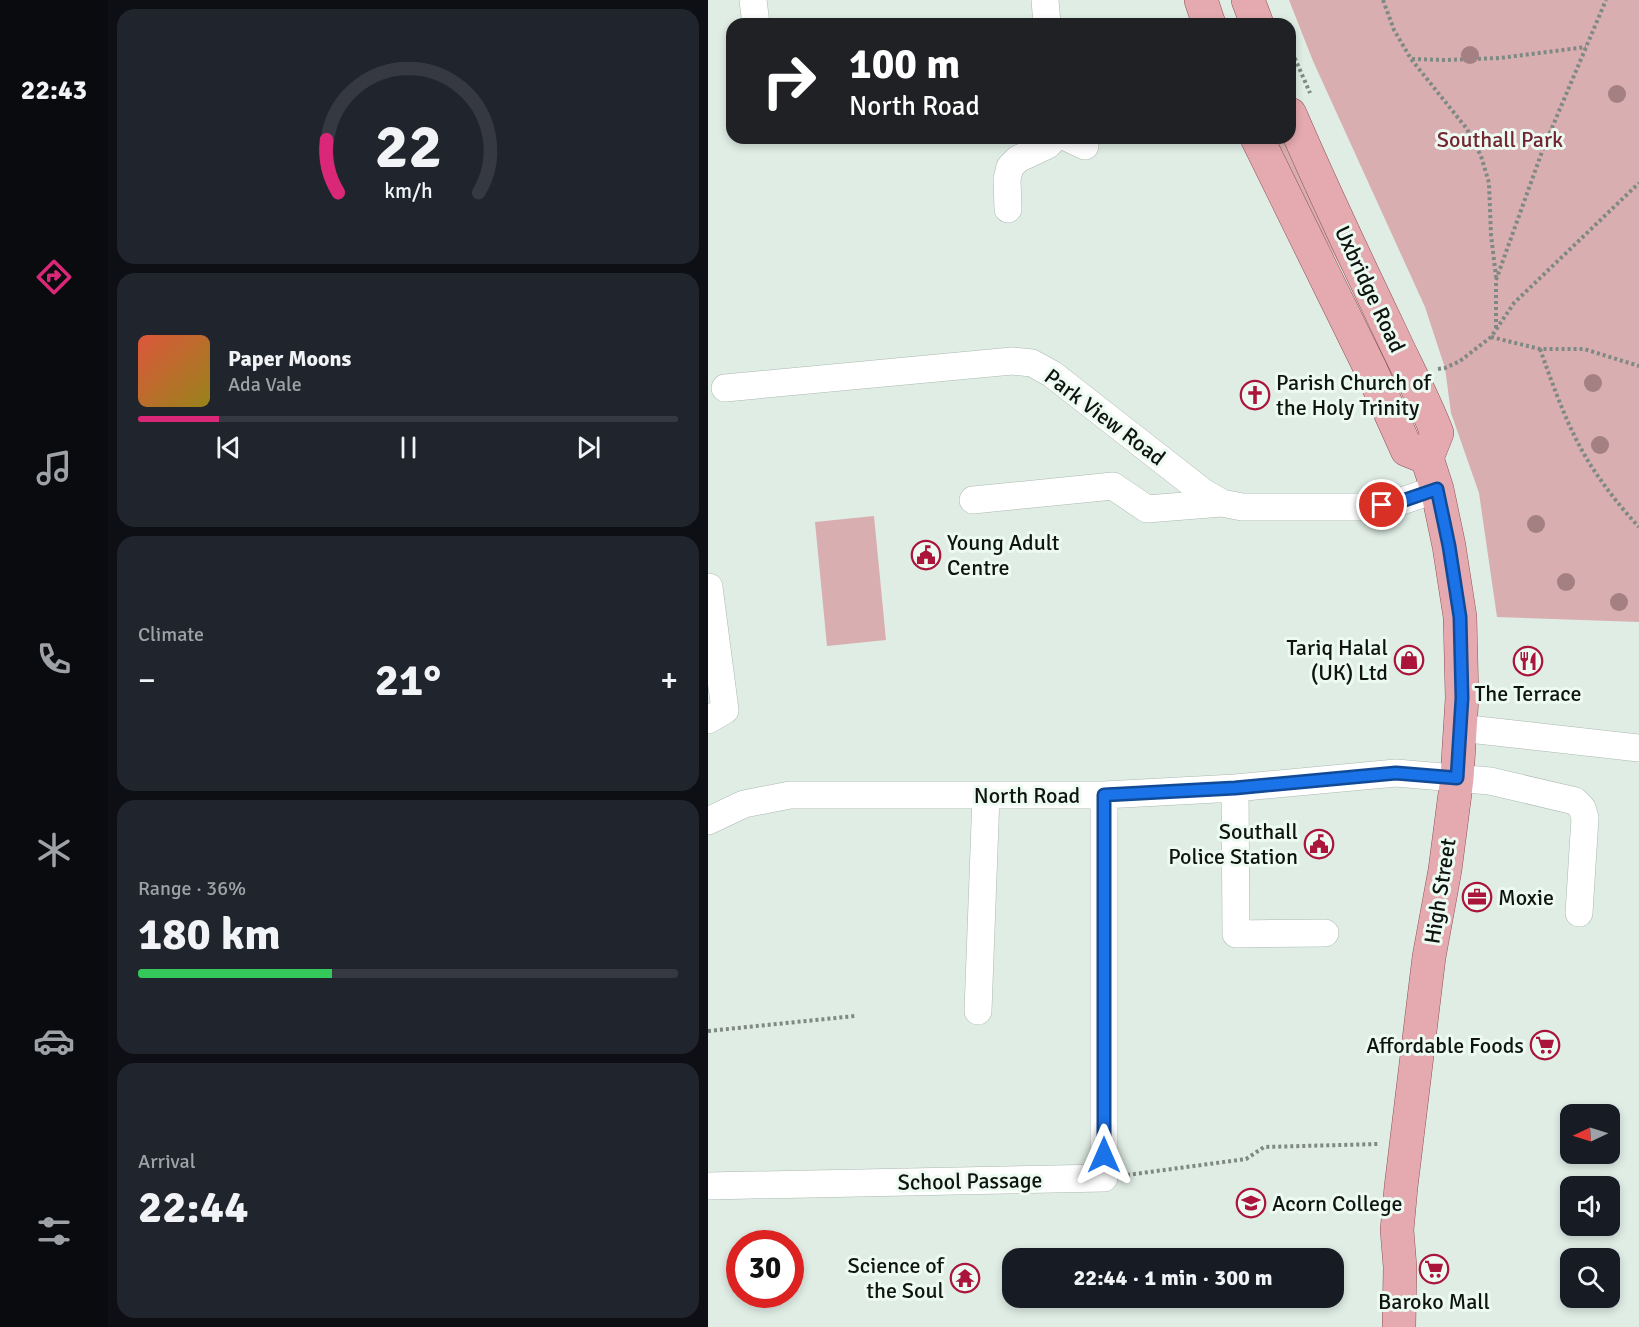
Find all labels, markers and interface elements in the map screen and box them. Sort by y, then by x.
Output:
text: 100 m [849,39,960,90]
icon: right [750,42,828,120]
text: 22:43 [21,74,87,107]
text: North Road [849,90,980,123]
text: 22 [374,108,442,185]
park label: Southall Park [1437,126,1563,153]
text: km/h [384,179,432,205]
street label: Uxbridge Road [1329,221,1411,357]
icon: directions [33,256,75,298]
text: Paper Moons [228,345,351,372]
street label: Park View Road [1039,363,1171,471]
place label: Parish Church of the Holy Trinity [1276,369,1432,421]
text: Ada Vale [228,372,302,397]
church icon: Parish Church of the Holy Trinity [1239,379,1271,411]
icon: previous [212,431,245,464]
icon: pause [392,431,425,464]
icon: next [572,431,605,464]
icon: music [33,447,75,489]
pin [1356,479,1407,530]
icon: arrive [1365,488,1398,521]
place label: Young Adult Centre [947,529,1060,581]
public building icon: Young Adult Centre [910,539,942,571]
text: Climate [138,622,204,647]
place label: Tariq Halal (UK) Ltd [1287,634,1388,686]
icon: phone [33,638,75,680]
shop icon: Tariq Halal (UK) Ltd [1393,644,1425,676]
restaurant icon: The Terrace [1512,645,1544,677]
text: 21° [375,653,441,708]
text: − [138,660,156,701]
text: + [660,660,678,701]
place label: The Terrace [1474,680,1582,707]
street label: North Road [974,782,1080,809]
place label: Southall Police Station [1168,818,1298,870]
public building icon: Southall Police Station [1303,828,1335,860]
icon: climate [33,829,75,871]
street label: High Street [1418,836,1462,946]
text: Range · 36% [138,876,246,901]
office icon: Moxie [1461,881,1493,913]
place label: Moxie [1498,884,1554,911]
text: 180 km [138,907,281,962]
icon: car [33,1020,75,1062]
supermarket icon: Affordable Foods [1529,1029,1561,1061]
place label: Affordable Foods [1366,1032,1524,1059]
north arrow [1560,1104,1620,1164]
map controls [1560,1104,1620,1308]
position arrow [1072,1123,1136,1187]
text: Arrival [138,1149,196,1174]
street label: School Passage [897,1166,1043,1196]
button: sound [1560,1176,1620,1236]
text: 22:44 [138,1180,248,1235]
school or university icon: Acorn College [1235,1187,1267,1219]
place label: Acorn College [1272,1190,1403,1217]
icon: filters [33,1210,75,1252]
speed limit sign: 30 [726,1230,804,1308]
button: search [1560,1248,1620,1308]
place label: Science of the Soul [847,1252,946,1304]
supermarket icon: Baroko Mall [1418,1253,1450,1285]
temple icon: Science of the Soul [949,1262,981,1294]
text: 22:44 · 1 min · 300 m [1073,1264,1273,1291]
place label: Baroko Mall [1378,1288,1490,1315]

